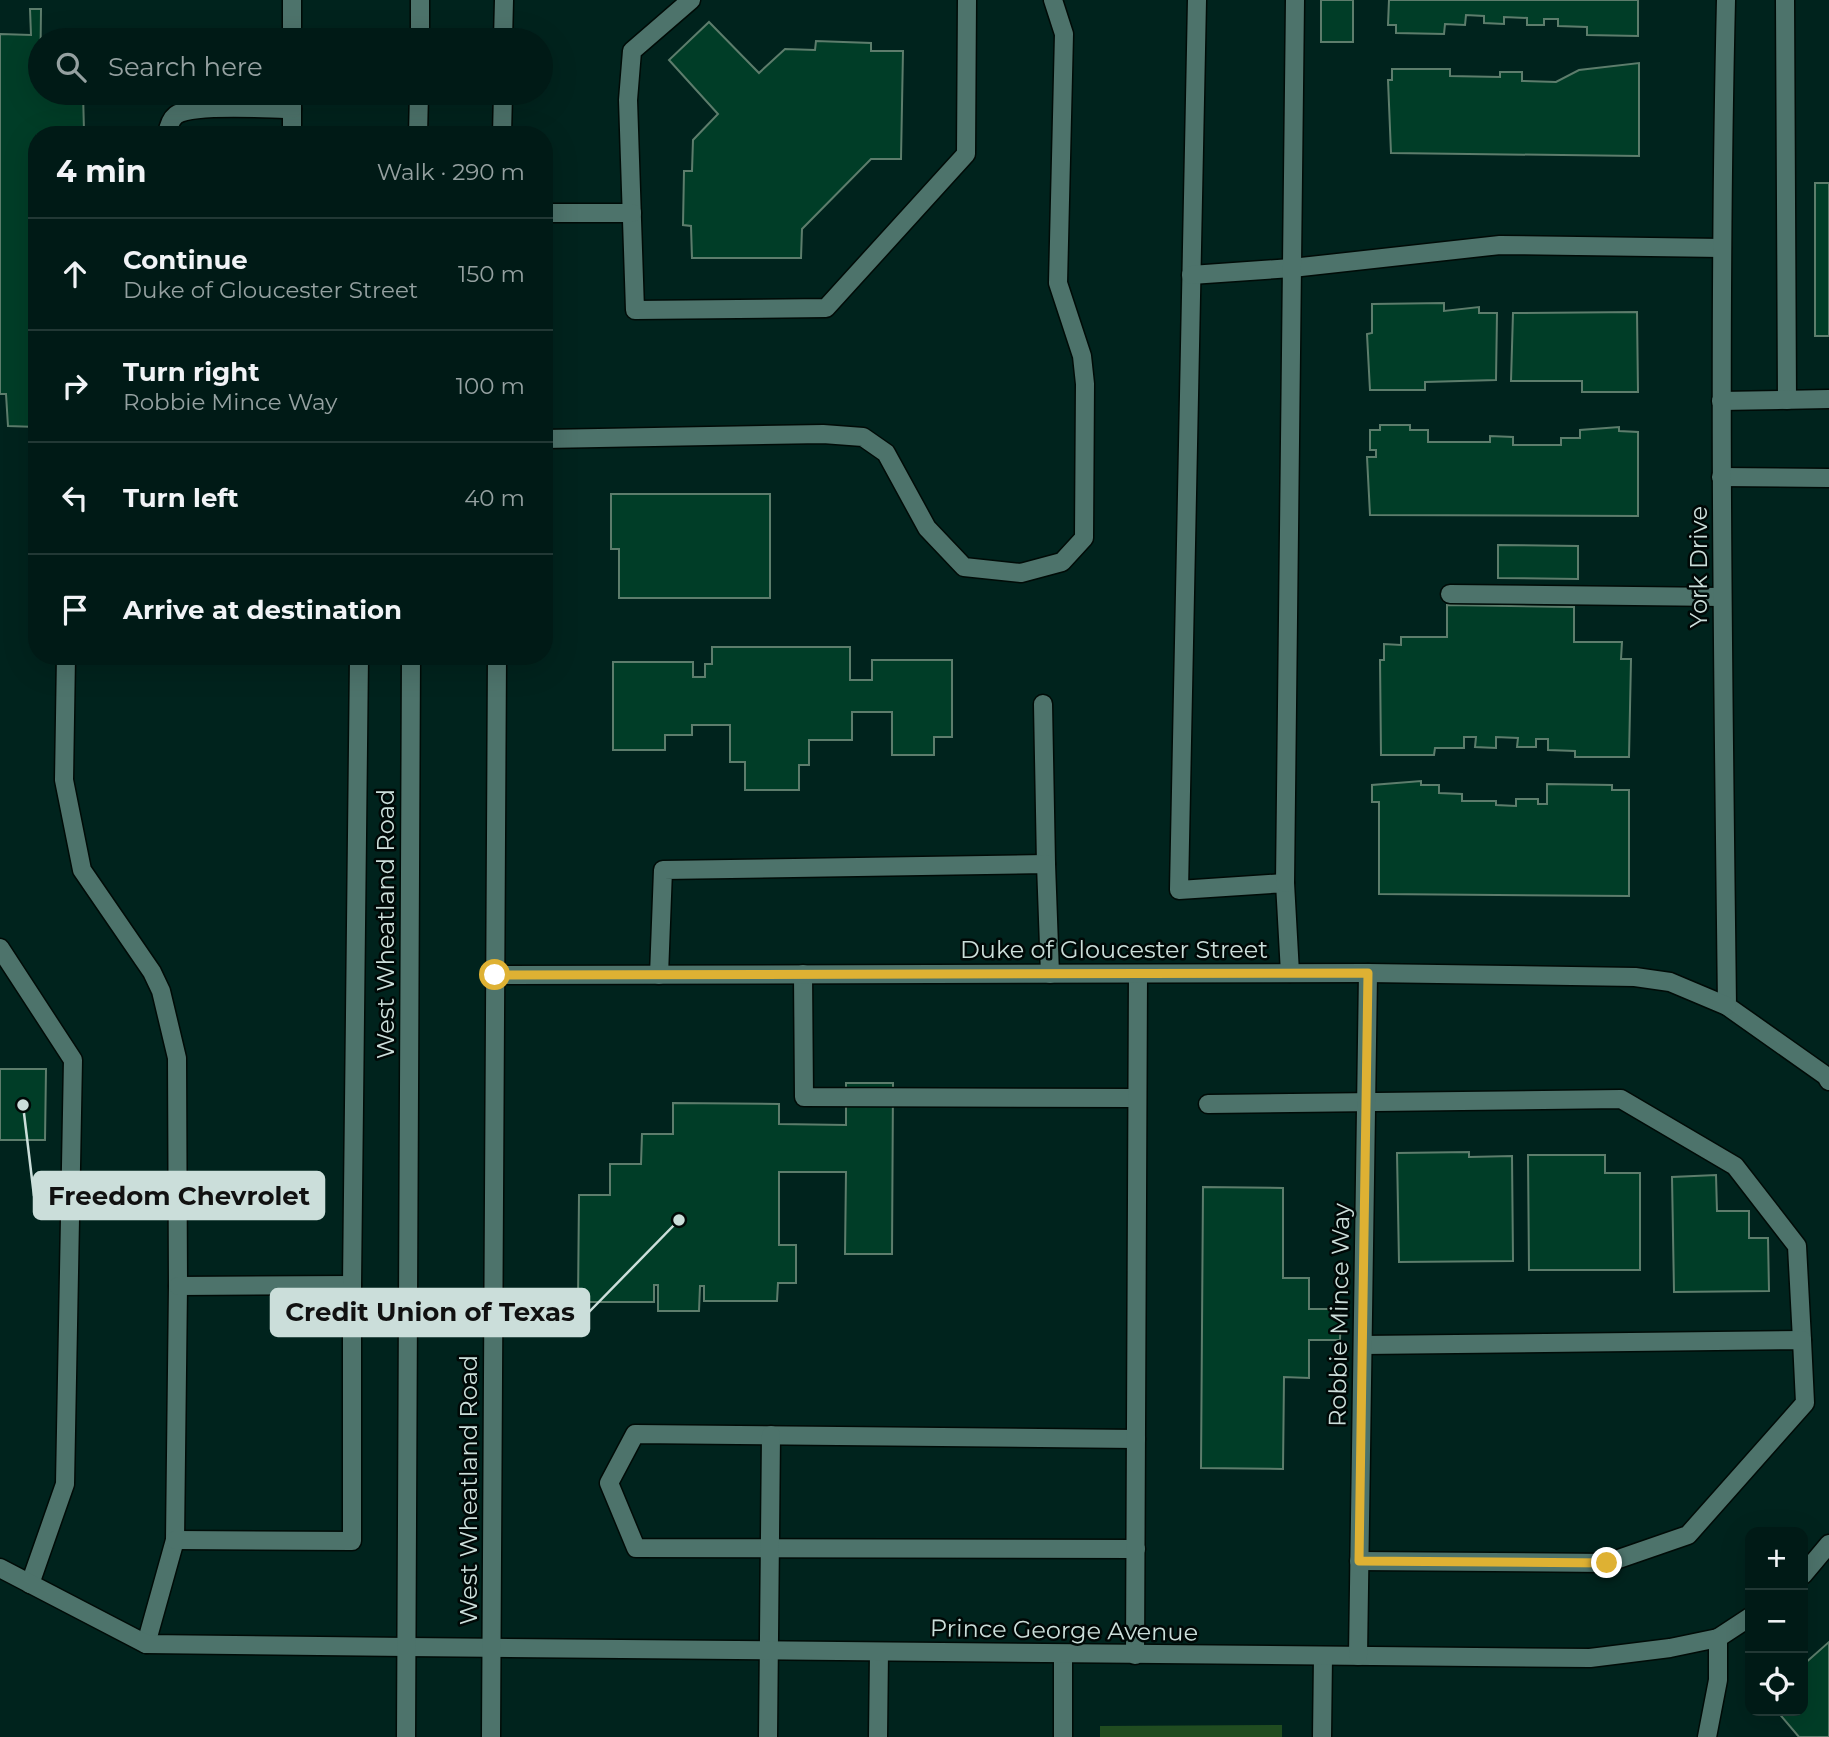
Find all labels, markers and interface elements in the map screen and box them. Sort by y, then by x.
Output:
search box [28,28,553,105]
icon: search [52,48,90,86]
text: Search here [108,51,263,83]
text: 4 min [56,153,146,190]
text: Walk · 290 m [377,158,525,186]
text: Continue [123,244,248,276]
icon: ahead [56,255,94,293]
text: 150 m [458,260,525,288]
text: Duke of Gloucester Street [123,276,418,304]
text: Turn right [123,356,259,388]
icon: right [56,367,94,405]
text: 100 m [456,372,525,400]
text: Robbie Mince Way [123,388,338,416]
icon: left [56,479,94,517]
text: Turn left [123,482,239,514]
text: 40 m [464,484,525,512]
street label: York Drive [1684,506,1713,628]
icon: arrive [56,591,94,629]
text: Arrive at destination [123,594,402,626]
street label: West Wheatland Road [371,789,400,1059]
street label: Duke of Gloucester Street [960,935,1268,964]
route start [479,959,510,990]
callout: Freedom Chevrolet [34,1172,324,1219]
text: Freedom Chevrolet [48,1180,310,1212]
street label: Robbie Mince Way [1323,1203,1355,1427]
callout: Credit Union of Texas [271,1289,589,1336]
text: Credit Union of Texas [285,1296,575,1328]
street label: West Wheatland Road [454,1355,483,1625]
map controls [1745,1527,1808,1716]
button: + [1745,1527,1808,1590]
route end [1591,1547,1622,1578]
button: − [1745,1590,1808,1653]
street label: Prince George Avenue [930,1613,1198,1647]
button: locate [1745,1653,1808,1716]

